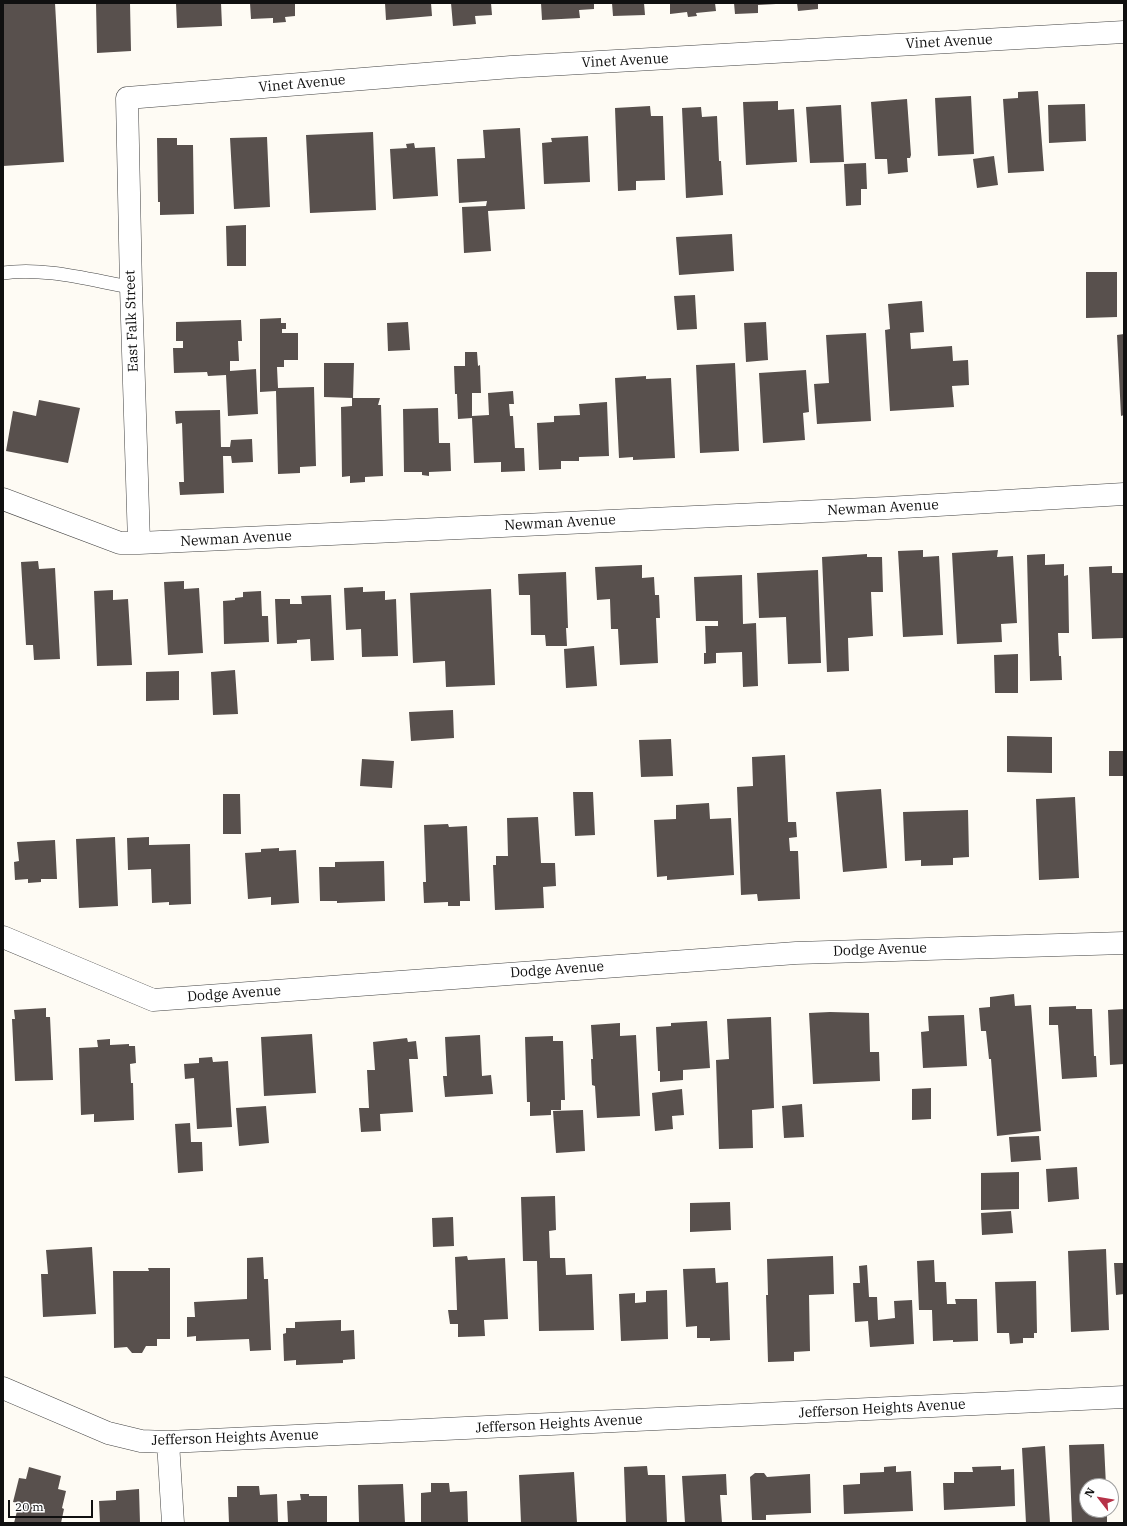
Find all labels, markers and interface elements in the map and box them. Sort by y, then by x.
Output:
street label: Vinet Avenue [905,31,993,53]
street label: Vinet Avenue [581,50,669,72]
street label: Vinet Avenue [258,72,346,96]
street label: East Falk Street [122,270,142,372]
street label: Newman Avenue [827,497,939,519]
street label: Newman Avenue [504,512,616,534]
street label: Newman Avenue [180,528,292,550]
street label: Dodge Avenue [833,940,927,960]
street label: Dodge Avenue [510,958,604,982]
street label: Dodge Avenue [187,982,281,1006]
street label: Jefferson Heights Avenue [798,1396,966,1422]
street label: Jefferson Heights Avenue [475,1411,643,1437]
street label: Jefferson Heights Avenue [151,1427,319,1449]
north arrow [1079,1478,1119,1518]
text: N [1081,1485,1098,1500]
scale bar [10,1492,95,1518]
text: 20 m [15,1499,44,1514]

